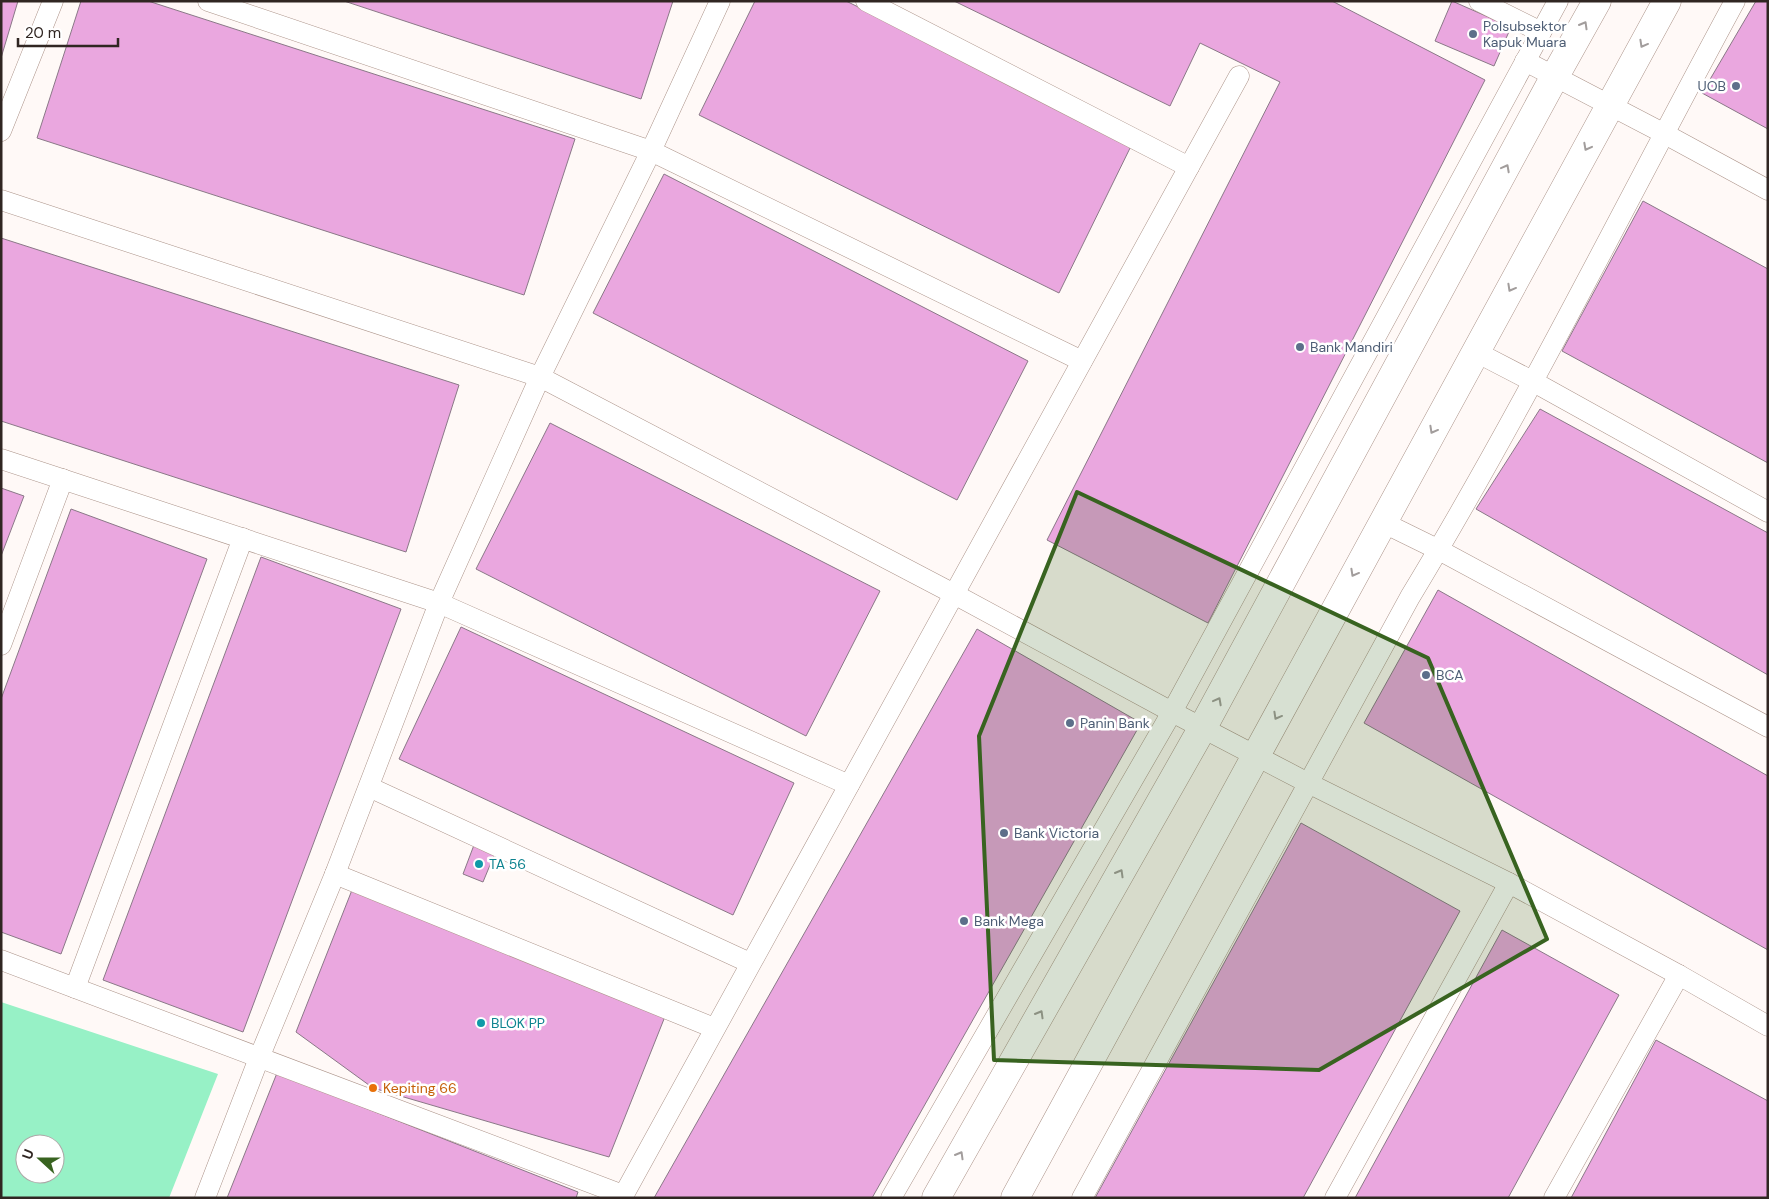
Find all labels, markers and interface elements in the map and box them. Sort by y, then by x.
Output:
scale bar [18,15,118,47]
place label: Polsubsektor Kapuk Muara [1483,17,1567,51]
one-way arrow [1577,22,1587,31]
text: 20 m [25,23,61,43]
marker: Polsubsektor Kapuk Muara [1467,28,1479,40]
one-way arrow [1639,39,1649,48]
place label: UOB [1698,77,1726,95]
marker: UOB [1730,80,1742,92]
one-way arrow [1583,142,1593,151]
one-way arrow [1500,164,1510,173]
one-way arrow [1507,283,1517,292]
place label: Bank Mandiri [1310,338,1393,356]
marker: Bank Mandiri [1294,341,1306,353]
one-way arrow [1429,425,1439,434]
one-way arrow [1351,568,1361,577]
place label: BCA [1436,666,1464,684]
marker: BCA [1420,669,1432,681]
one-way arrow [1211,697,1221,706]
one-way arrow [1273,710,1283,719]
place label: Panin Bank [1080,714,1150,732]
marker: Panin Bank [1064,717,1076,729]
place label: Bank Victoria [1014,824,1099,842]
marker: Bank Victoria [998,827,1010,839]
place label: TA 56 [489,855,526,873]
marker: TA 56 [473,858,485,870]
one-way arrow [1114,869,1124,878]
place label: Bank Mega [974,912,1044,930]
marker: Bank Mega [958,915,970,927]
one-way arrow [1034,1011,1044,1020]
place label: BLOK PP [491,1014,545,1032]
marker: BLOK PP [475,1017,487,1029]
place label: Kepiting 66 [383,1079,457,1097]
marker: Kepiting 66 [367,1082,379,1094]
north arrow [15,1134,65,1184]
text: U [18,1147,38,1162]
one-way arrow [953,1152,963,1161]

